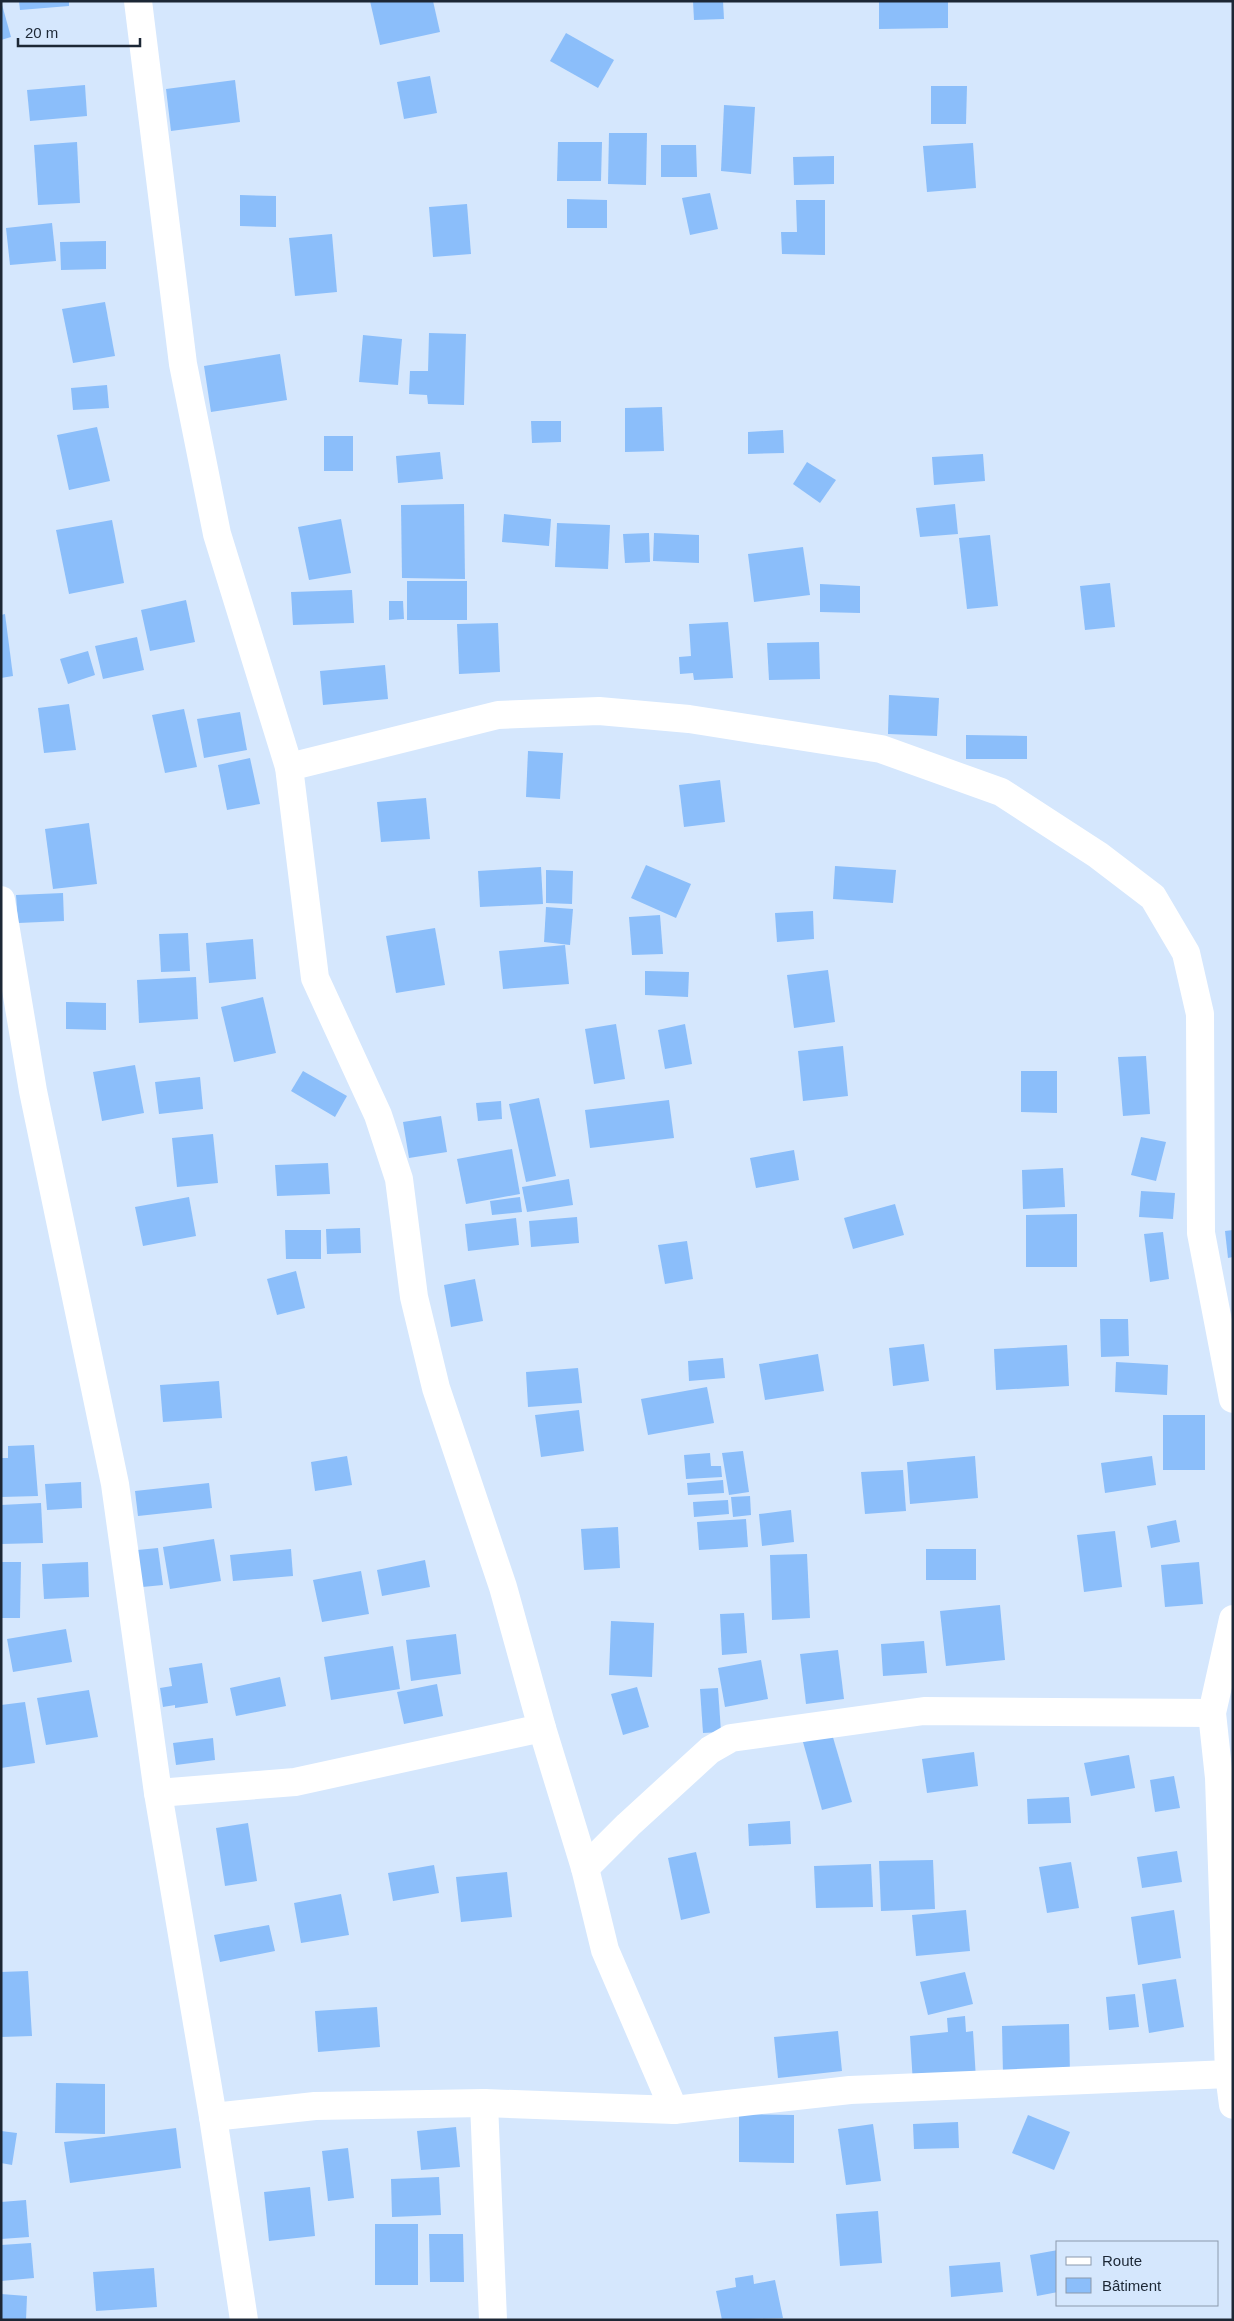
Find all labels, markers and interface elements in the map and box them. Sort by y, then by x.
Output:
scale bar [18,15,140,47]
text: 20 m [25,24,58,41]
legend [1056,2241,1219,2306]
text: Route [1102,2252,1142,2269]
text: Bâtiment [1102,2277,1162,2294]

